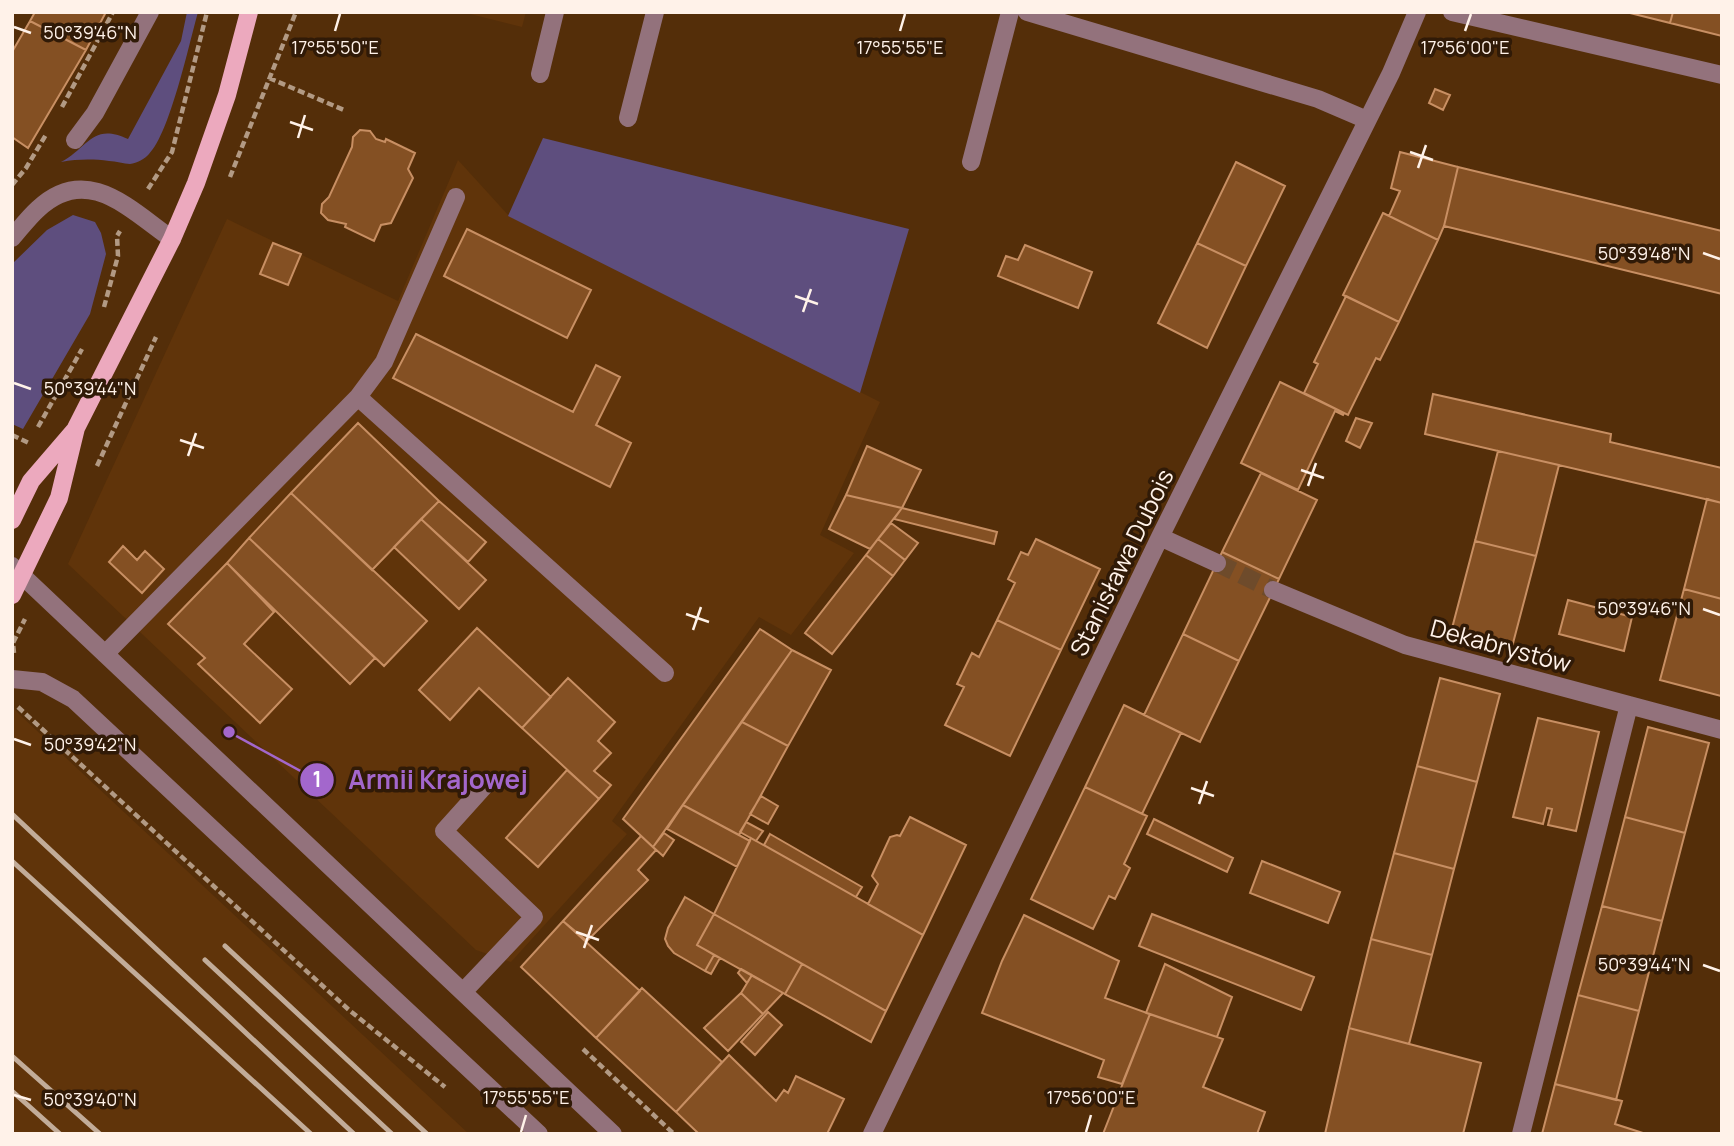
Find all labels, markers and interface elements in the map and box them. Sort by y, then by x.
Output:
text: 50°39'46"N [43,20,137,44]
text: 17°55'50"E [291,35,379,59]
text: 17°55'55"E [857,35,943,59]
text: 17°56'00"E [1421,35,1509,59]
text: 50°39'48"N [1598,241,1690,265]
text: 50°39'44"N [44,376,136,400]
street label: Stanisława Dubois [1061,463,1181,661]
text: 50°39'46"N [1597,596,1691,620]
street label: Dekabrystów [1427,610,1575,680]
text: 50°39'42"N [44,732,136,756]
callout: Armii Krajowej [299,756,542,803]
text: Armii Krajowej [348,761,528,797]
text: 1 [312,765,322,793]
text: 50°39'44"N [1598,952,1690,976]
text: 17°55'55"E [483,1085,569,1109]
text: 17°56'00"E [1047,1085,1135,1109]
text: 50°39'40"N [43,1087,137,1111]

